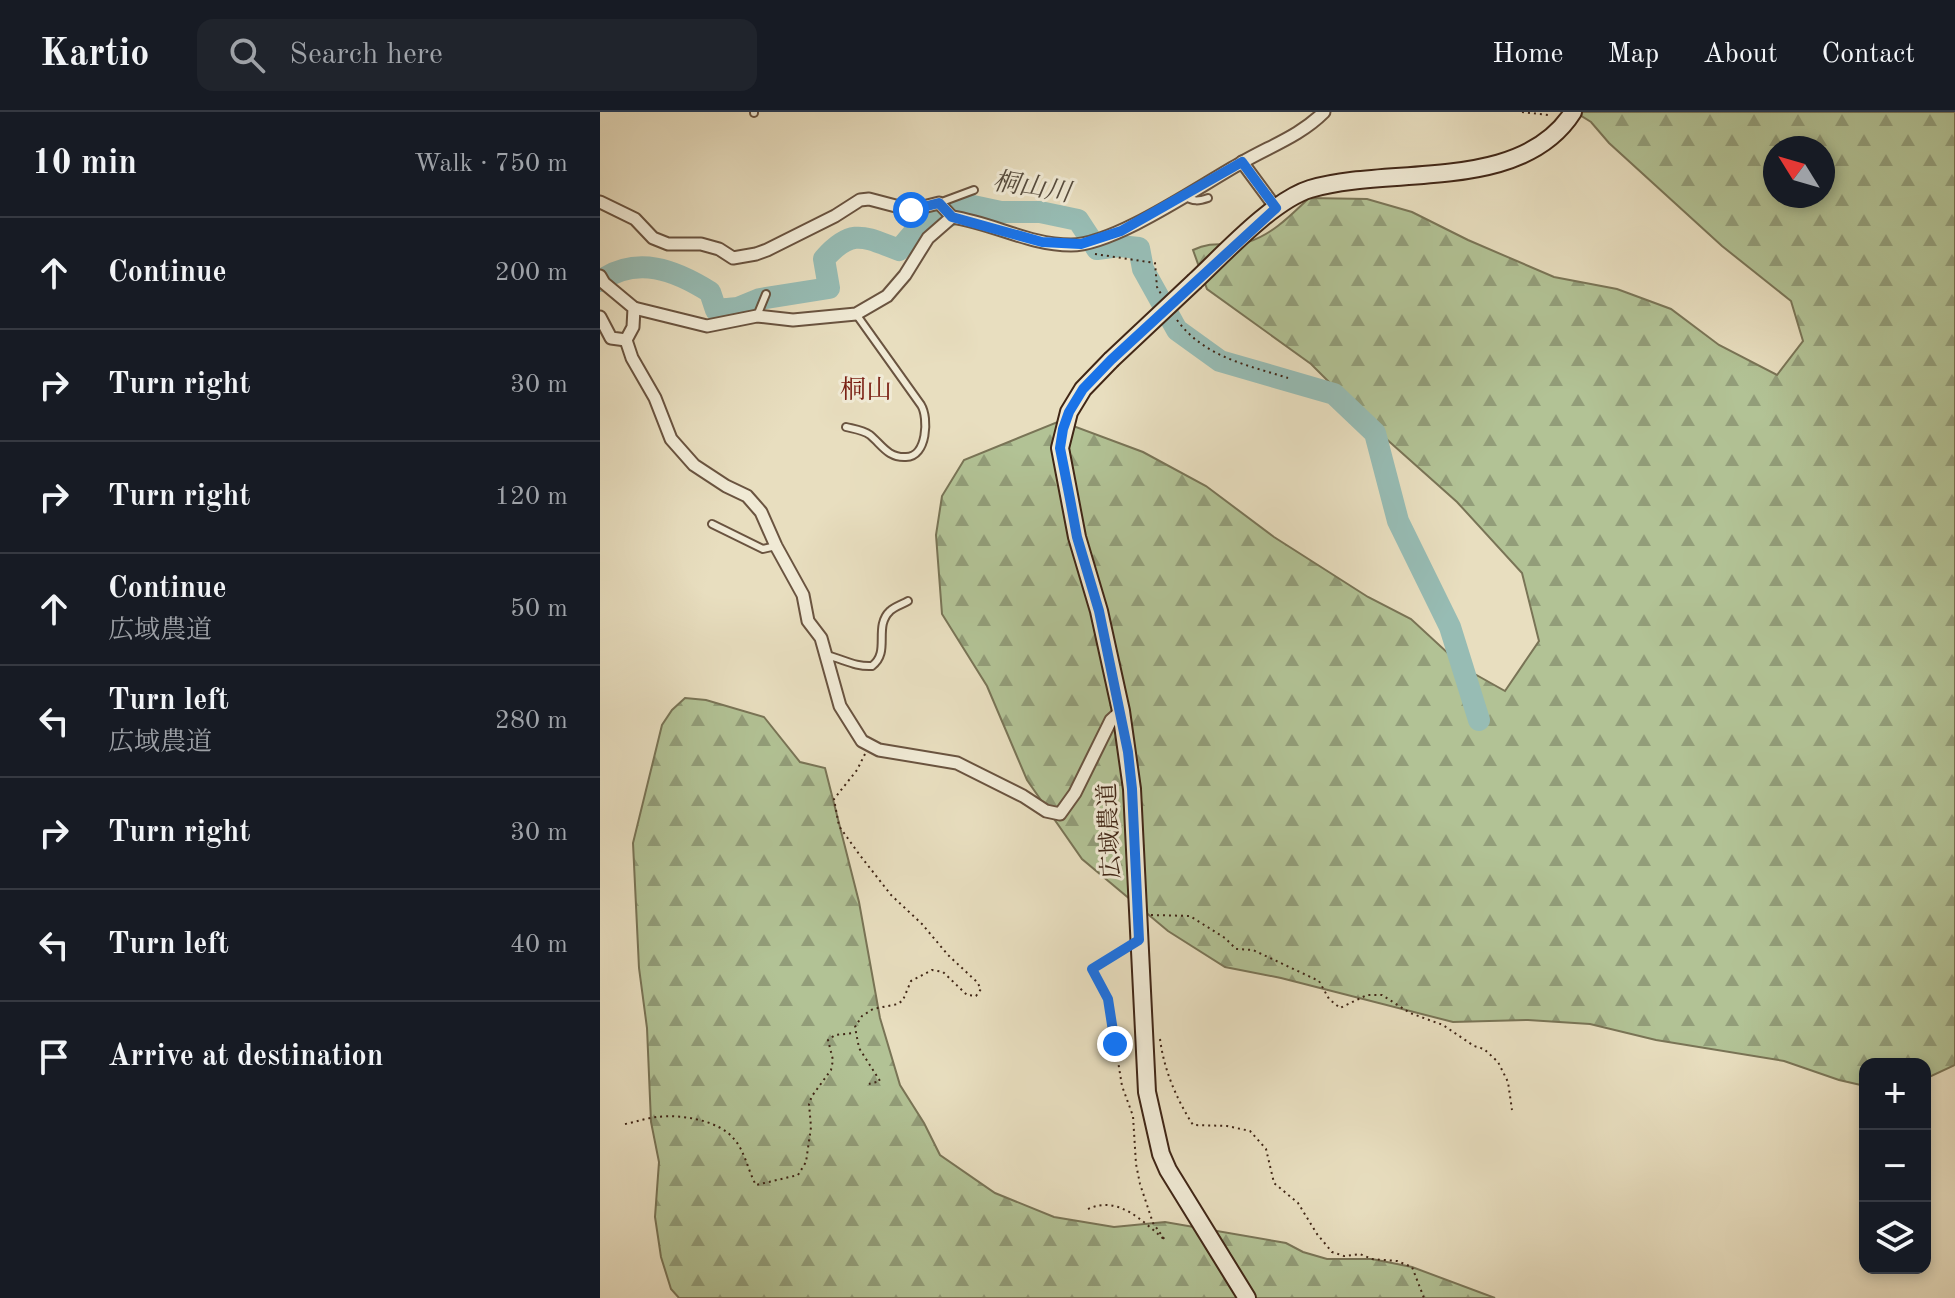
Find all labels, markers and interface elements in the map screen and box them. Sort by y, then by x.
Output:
search box [197,19,757,91]
icon: search [225,33,269,77]
text: Kartio [40,36,149,74]
text: Search here [289,40,443,70]
text: Home [1492,41,1563,69]
text: Map [1607,41,1659,69]
text: About [1703,41,1778,69]
text: Contact [1822,41,1915,69]
north arrow [1763,136,1835,208]
text: 10 min [32,147,137,181]
text: Walk · 750 m [414,151,568,177]
water label: 桐山川 [991,167,1076,207]
route start [893,192,929,228]
icon: ahead [32,251,76,295]
text: Continue [108,258,227,288]
text: 200 m [495,260,568,286]
icon: right [32,363,76,407]
text: Turn right [108,370,250,400]
text: 30 m [510,372,568,398]
district label: 桐山 [840,376,892,404]
icon: right [32,475,76,519]
text: Turn right [108,482,250,512]
text: 120 m [495,484,568,510]
text: Continue [108,574,227,604]
icon: ahead [32,587,76,631]
text: 50 m [510,596,568,622]
text: 広域農道 [108,618,212,644]
text: Turn left [108,686,229,716]
icon: left [32,699,76,743]
text: 280 m [495,708,568,734]
text: 広域農道 [108,730,212,756]
street label: 広域農道 [1094,782,1125,880]
icon: right [32,811,76,855]
text: Turn right [108,818,250,848]
text: 30 m [510,820,568,846]
icon: left [32,923,76,967]
text: Turn left [108,930,229,960]
text: 40 m [510,932,568,958]
route end [1097,1026,1133,1062]
icon: arrive [32,1035,76,1079]
text: Arrive at destination [108,1042,383,1072]
map controls [1859,1058,1931,1274]
button: + [1859,1058,1931,1130]
button: − [1859,1130,1931,1202]
button: layers [1859,1202,1931,1274]

